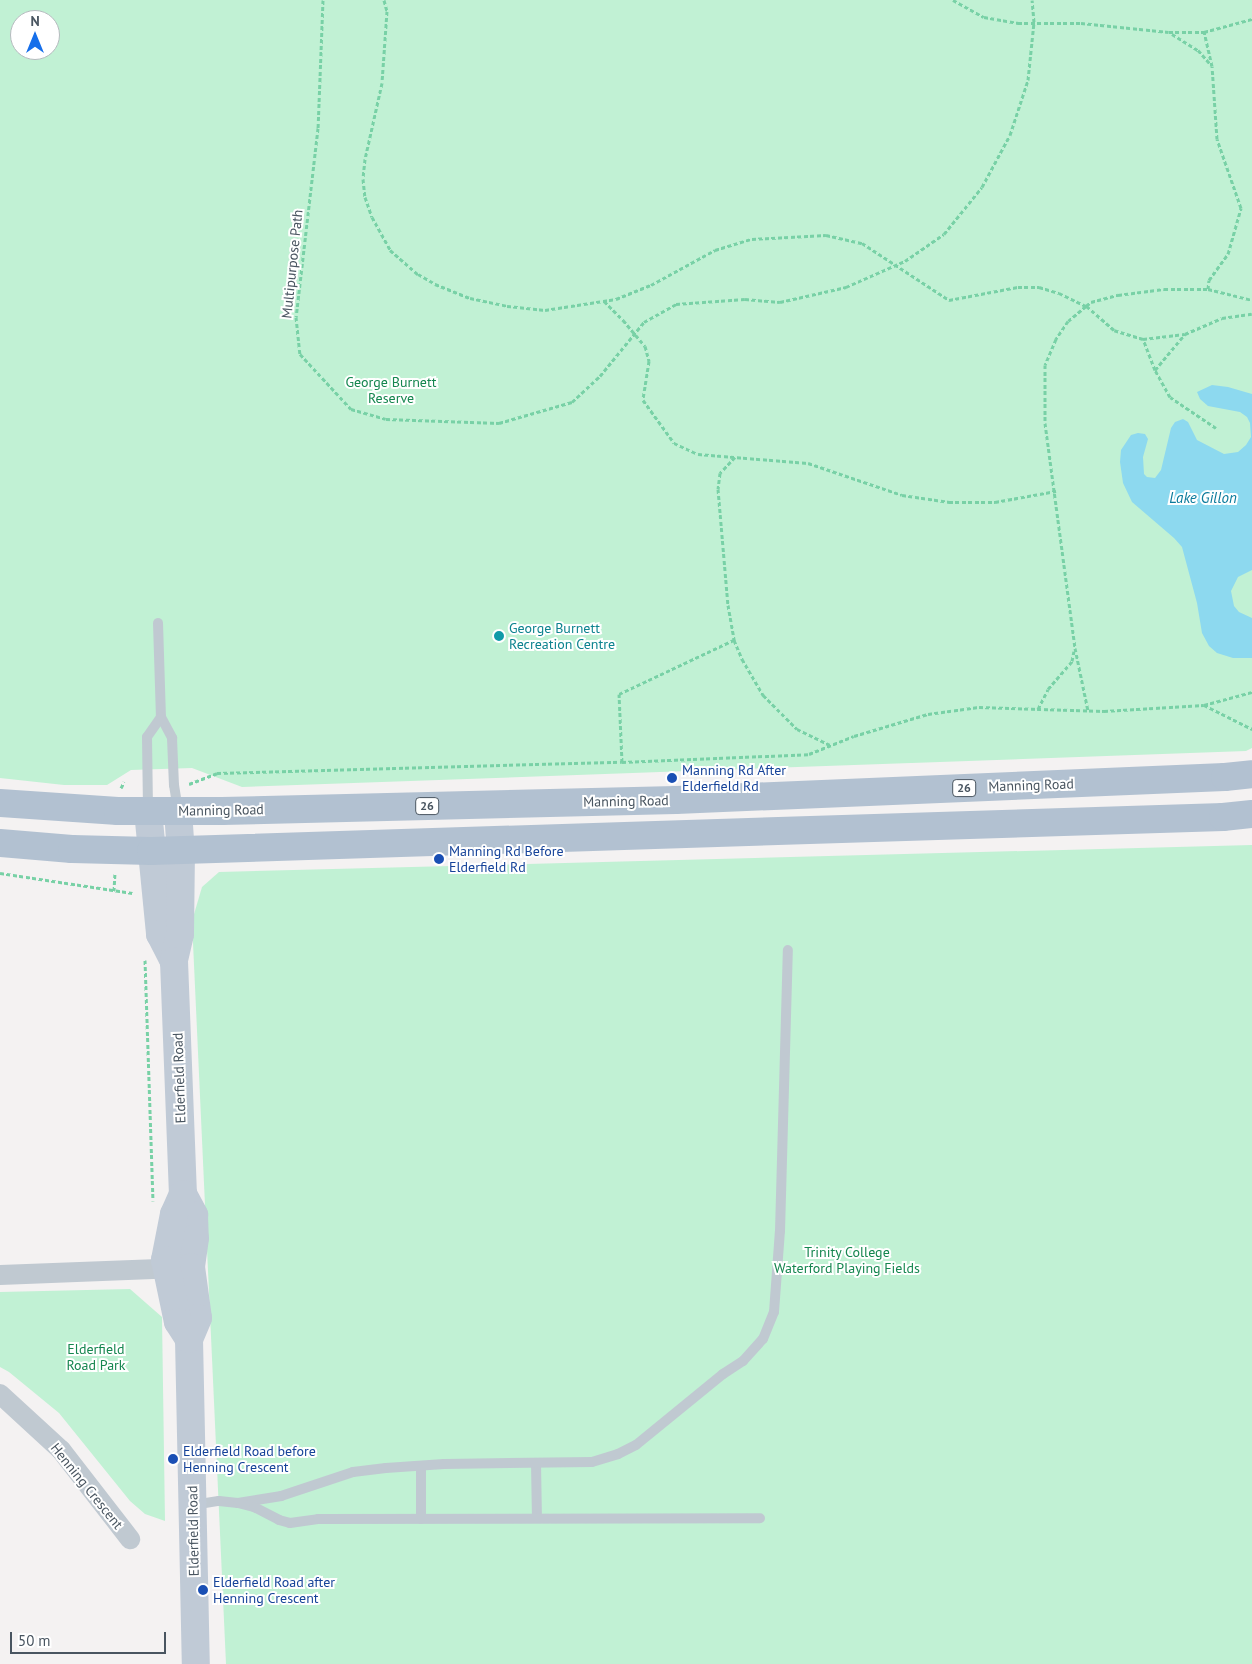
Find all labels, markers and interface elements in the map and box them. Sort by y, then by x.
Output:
north arrow [10,10,60,60]
text: N [30,12,40,30]
street label: Multipurpose Path [278,209,306,319]
park label: George Burnett Reserve [346,374,436,407]
water label: Lake Gillon [1169,489,1237,507]
place label: George Burnett Recreation Centre [509,620,615,652]
marker: George Burnett Recreation Centre [493,630,505,642]
place label: Manning Rd After Elderfield Rd [682,762,786,794]
marker: Manning Rd After Elderfield Rd [666,772,678,784]
street label: Manning Road [988,775,1074,795]
road number: 26 [952,778,976,798]
street label: Manning Road [583,792,669,810]
road number: 26 [414,796,440,816]
street label: Manning Road [178,801,264,819]
place label: Manning Rd Before Elderfield Rd [449,843,564,876]
marker: Manning Rd Before Elderfield Rd [433,853,445,865]
street label: Elderfield Road [169,1032,189,1124]
park label: Trinity College Waterford Playing Fields [774,1244,920,1276]
park label: Elderfield Road Park [66,1341,126,1374]
street label: Henning Crescent [47,1440,127,1532]
place label: Elderfield Road before Henning Crescent [183,1443,316,1475]
marker: Elderfield Road before Henning Crescent [167,1453,179,1465]
street label: Elderfield Road [184,1486,202,1576]
place label: Elderfield Road after Henning Crescent [213,1574,335,1606]
marker: Elderfield Road after Henning Crescent [197,1584,209,1596]
scale bar [12,1622,169,1654]
text: 50 m [18,1631,51,1650]

